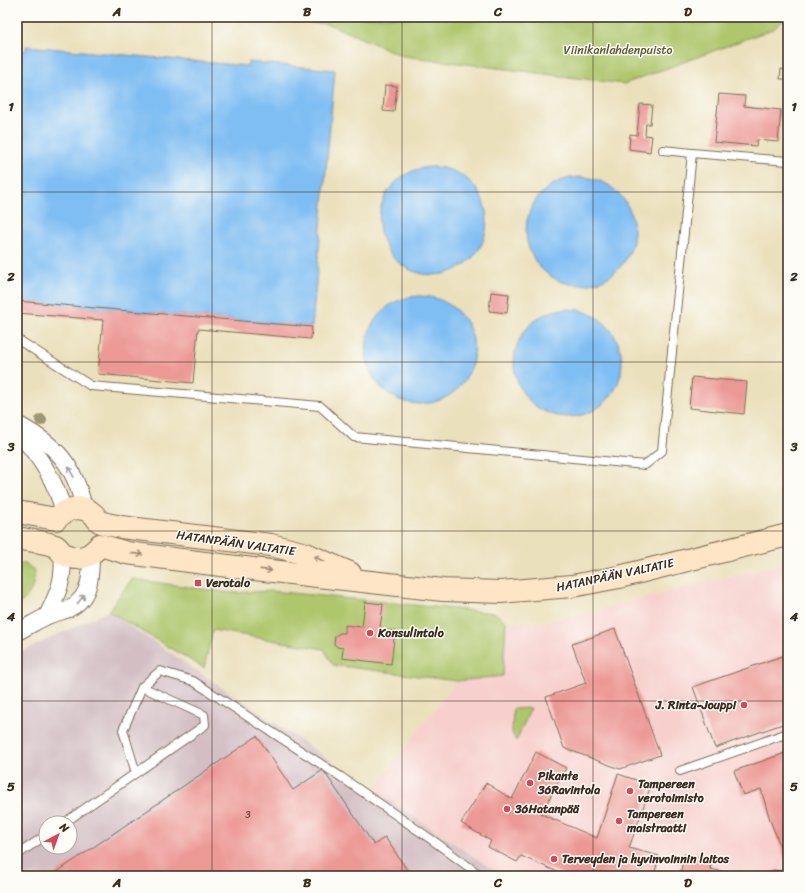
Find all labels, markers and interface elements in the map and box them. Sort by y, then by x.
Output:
text: A [112,0,121,23]
text: B [303,0,312,23]
text: C [493,0,503,23]
text: D [684,0,692,23]
park label: Viinikanlahdenpuisto [564,39,673,61]
text: 1 [8,95,14,118]
text: 1 [791,95,797,118]
text: 2 [6,265,15,288]
text: 2 [789,265,798,288]
text: 3 [6,435,15,458]
text: 3 [789,435,798,458]
one-way arrow [67,466,75,478]
street label: HATANPÄÄN VALTATIE [175,524,298,562]
one-way arrow [130,550,143,558]
street label: HATANPÄÄN VALTATIE [554,551,677,598]
one-way arrow [313,555,325,562]
one-way arrow [259,566,272,574]
place label: Verotalo [206,572,251,594]
marker: Verotalo [193,578,203,588]
one-way arrow [77,593,85,604]
text: 4 [6,605,16,628]
text: 4 [789,605,799,628]
place label: Konsulintalo [377,622,445,644]
marker: Konsulintalo [365,628,375,638]
place label: J. Rinta-Jouppi [655,694,737,716]
marker: J. Rinta-Jouppi [739,700,749,710]
place label: Pikante 36Ravintola [537,765,600,801]
place label: Tampereen verotoimisto [638,773,704,809]
text: 5 [7,775,15,798]
text: 5 [790,775,798,798]
marker: Pikante 36Ravintola [525,778,535,788]
marker: Tampereen verotoimisto [625,786,635,796]
place label: 36Hatanpää [514,798,580,820]
place label: Tampereen maistraatti [626,803,687,839]
marker: 36Hatanpää [502,804,512,814]
house number: 3 [245,806,251,824]
north arrow [38,815,78,855]
marker: Tampereen maistraatti [614,816,624,826]
text: N [54,818,74,838]
place label: Terveyden ja hyvinvoinnin laitos [562,848,730,870]
marker: Terveyden ja hyvinvoinnin laitos [549,854,559,864]
text: A [112,871,121,893]
text: B [303,871,312,893]
text: C [493,871,503,893]
text: D [684,871,692,893]

